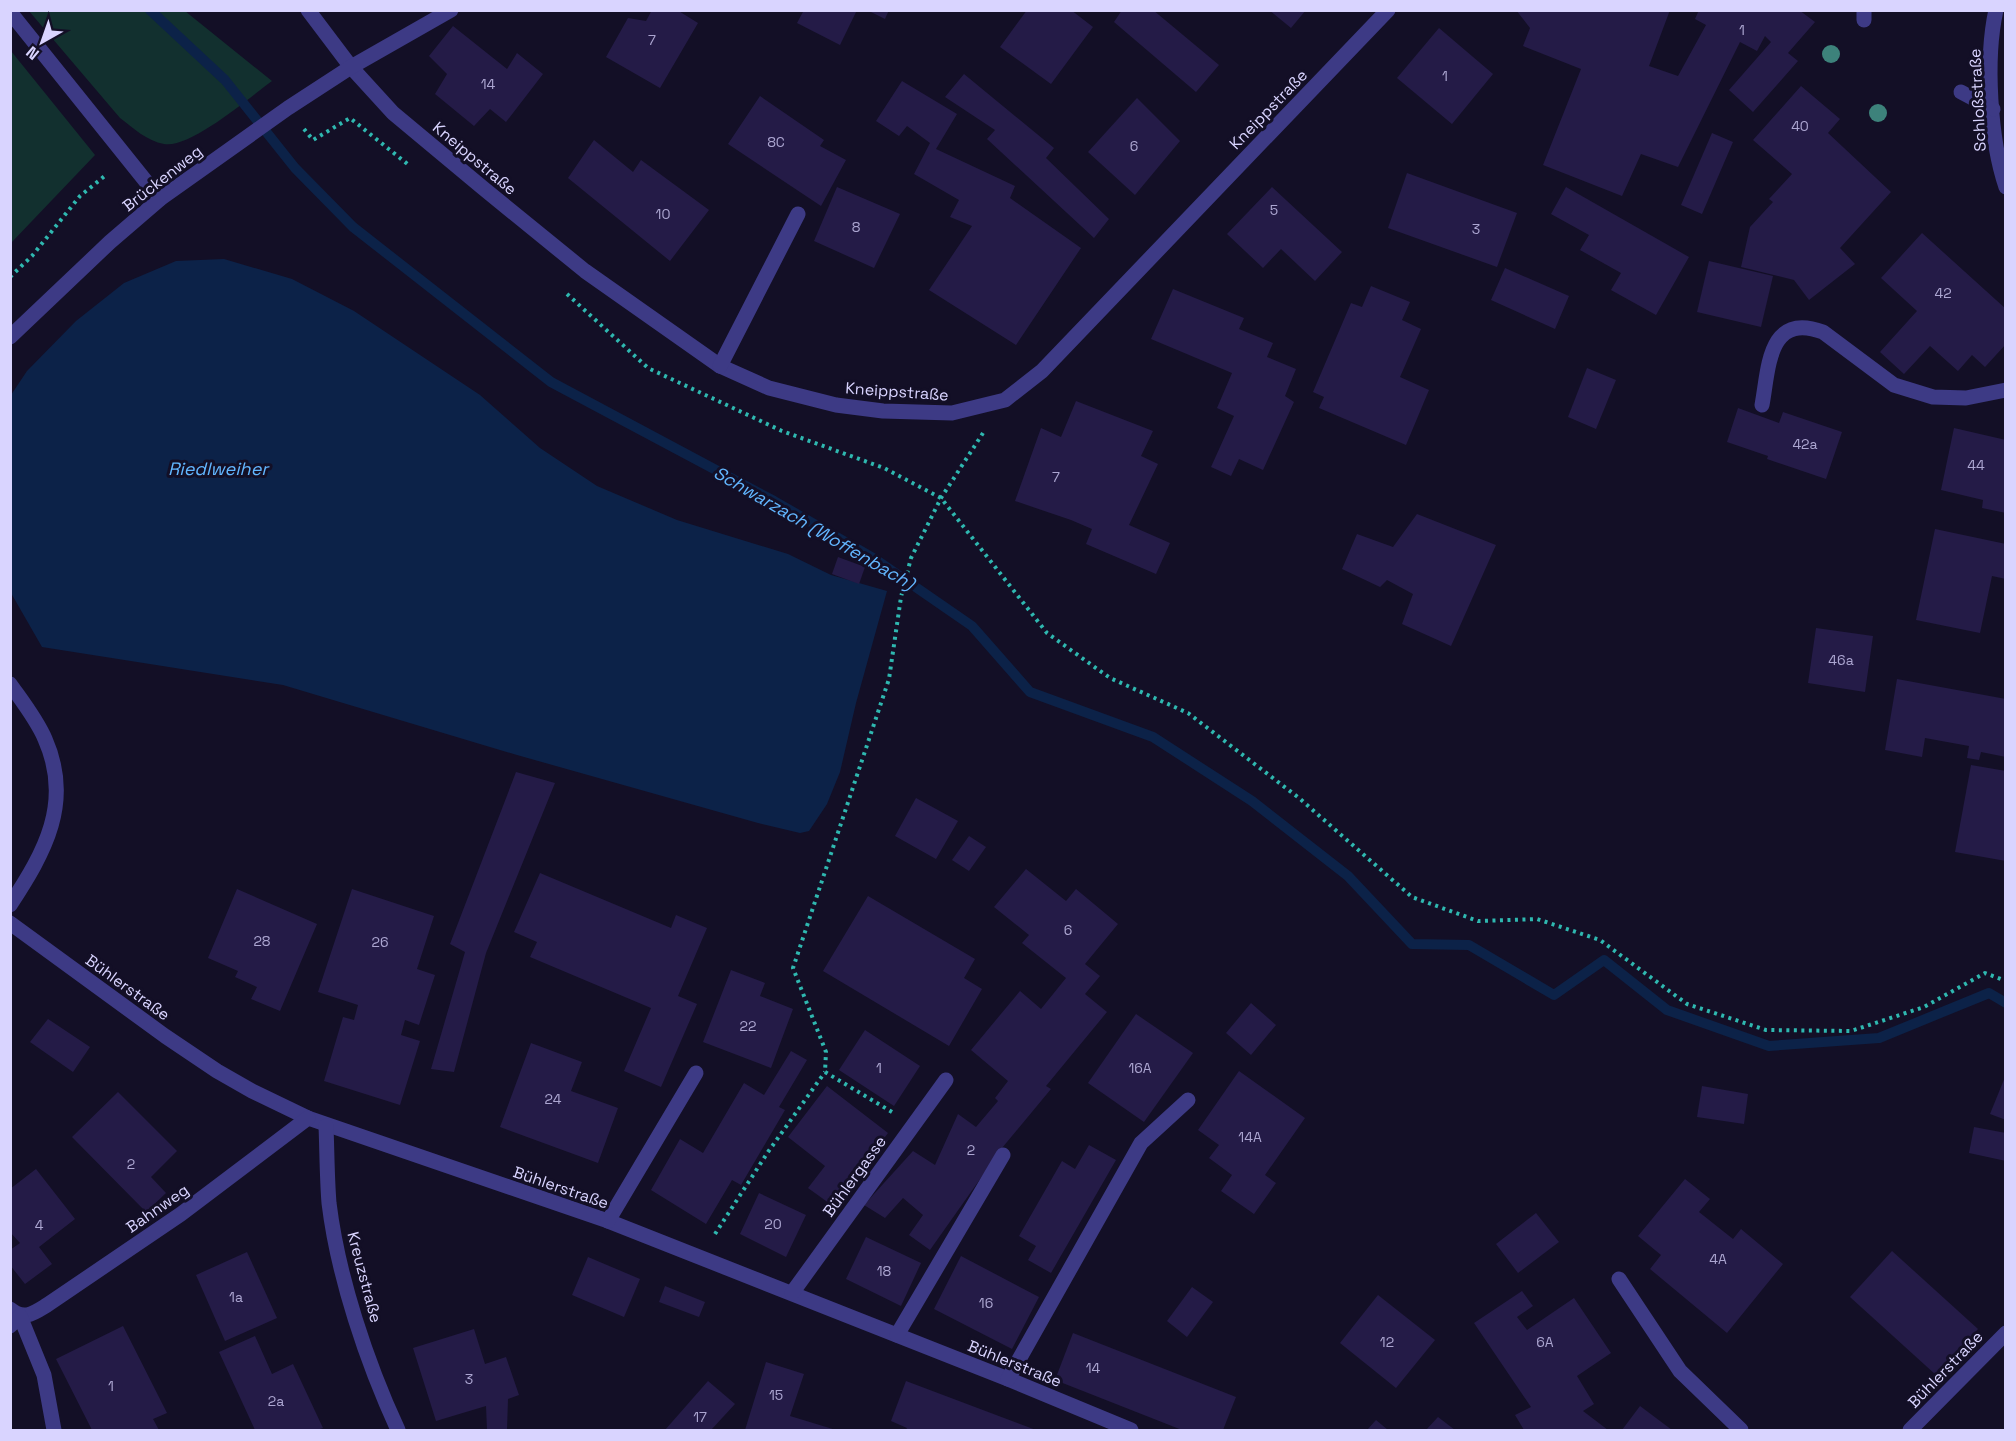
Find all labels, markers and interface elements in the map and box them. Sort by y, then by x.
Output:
north arrow [12,12,72,72]
house number: 1 [1739,21,1745,39]
house number: 7 [648,31,656,49]
text: N [22,42,44,65]
street label: Schloßstraße [1964,48,1991,152]
street label: Kneippstraße [1225,65,1312,154]
house number: 1 [1442,67,1448,85]
house number: 14 [481,75,496,93]
street label: Kneippstraße [428,117,521,200]
house number: 40 [1791,117,1809,135]
house number: 8C [767,133,785,151]
house number: 6 [1130,137,1138,155]
street label: Brückenweg [118,141,207,216]
house number: 5 [1270,201,1278,219]
house number: 10 [656,205,670,223]
house number: 8 [852,218,861,236]
house number: 3 [1472,220,1480,238]
house number: 42 [1934,284,1952,302]
street label: Kneippstraße [845,377,949,406]
house number: 42a [1792,435,1818,453]
house number: 44 [1967,456,1985,474]
water label: Riedlweiher [168,457,270,480]
water label: Schwarzach (Woffenbach) [710,461,921,596]
house number: 7 [1052,468,1060,486]
house number: 46a [1828,651,1854,669]
house number: 6 [1064,921,1072,939]
house number: 28 [253,932,271,950]
house number: 26 [371,933,389,951]
street label: Bühlerstraße [81,950,174,1025]
house number: 22 [740,1017,756,1035]
house number: 1 [876,1059,882,1077]
house number: 16A [1128,1059,1152,1077]
house number: 24 [545,1090,562,1108]
house number: 14A [1238,1128,1262,1146]
street label: Bühlergasse [818,1132,891,1221]
house number: 2 [967,1141,975,1159]
house number: 2 [127,1155,135,1173]
street label: Bühlerstraße [510,1161,611,1214]
street label: Bahnweg [122,1179,193,1238]
house number: 20 [764,1215,782,1233]
house number: 4 [35,1216,44,1234]
street label: Kreuzstraße [342,1229,387,1325]
house number: 4A [1709,1250,1727,1268]
house number: 18 [877,1262,892,1280]
house number: 1a [229,1288,243,1306]
house number: 16 [979,1294,993,1312]
street label: Bühlerstraße [1903,1326,1987,1412]
house number: 12 [1380,1333,1394,1351]
house number: 6A [1536,1333,1554,1351]
street label: Bühlerstraße [965,1335,1065,1392]
house number: 14 [1086,1359,1101,1377]
house number: 3 [465,1370,473,1388]
house number: 1 [108,1377,114,1395]
house number: 15 [769,1386,783,1404]
house number: 2a [268,1392,284,1410]
house number: 17 [693,1408,707,1426]

